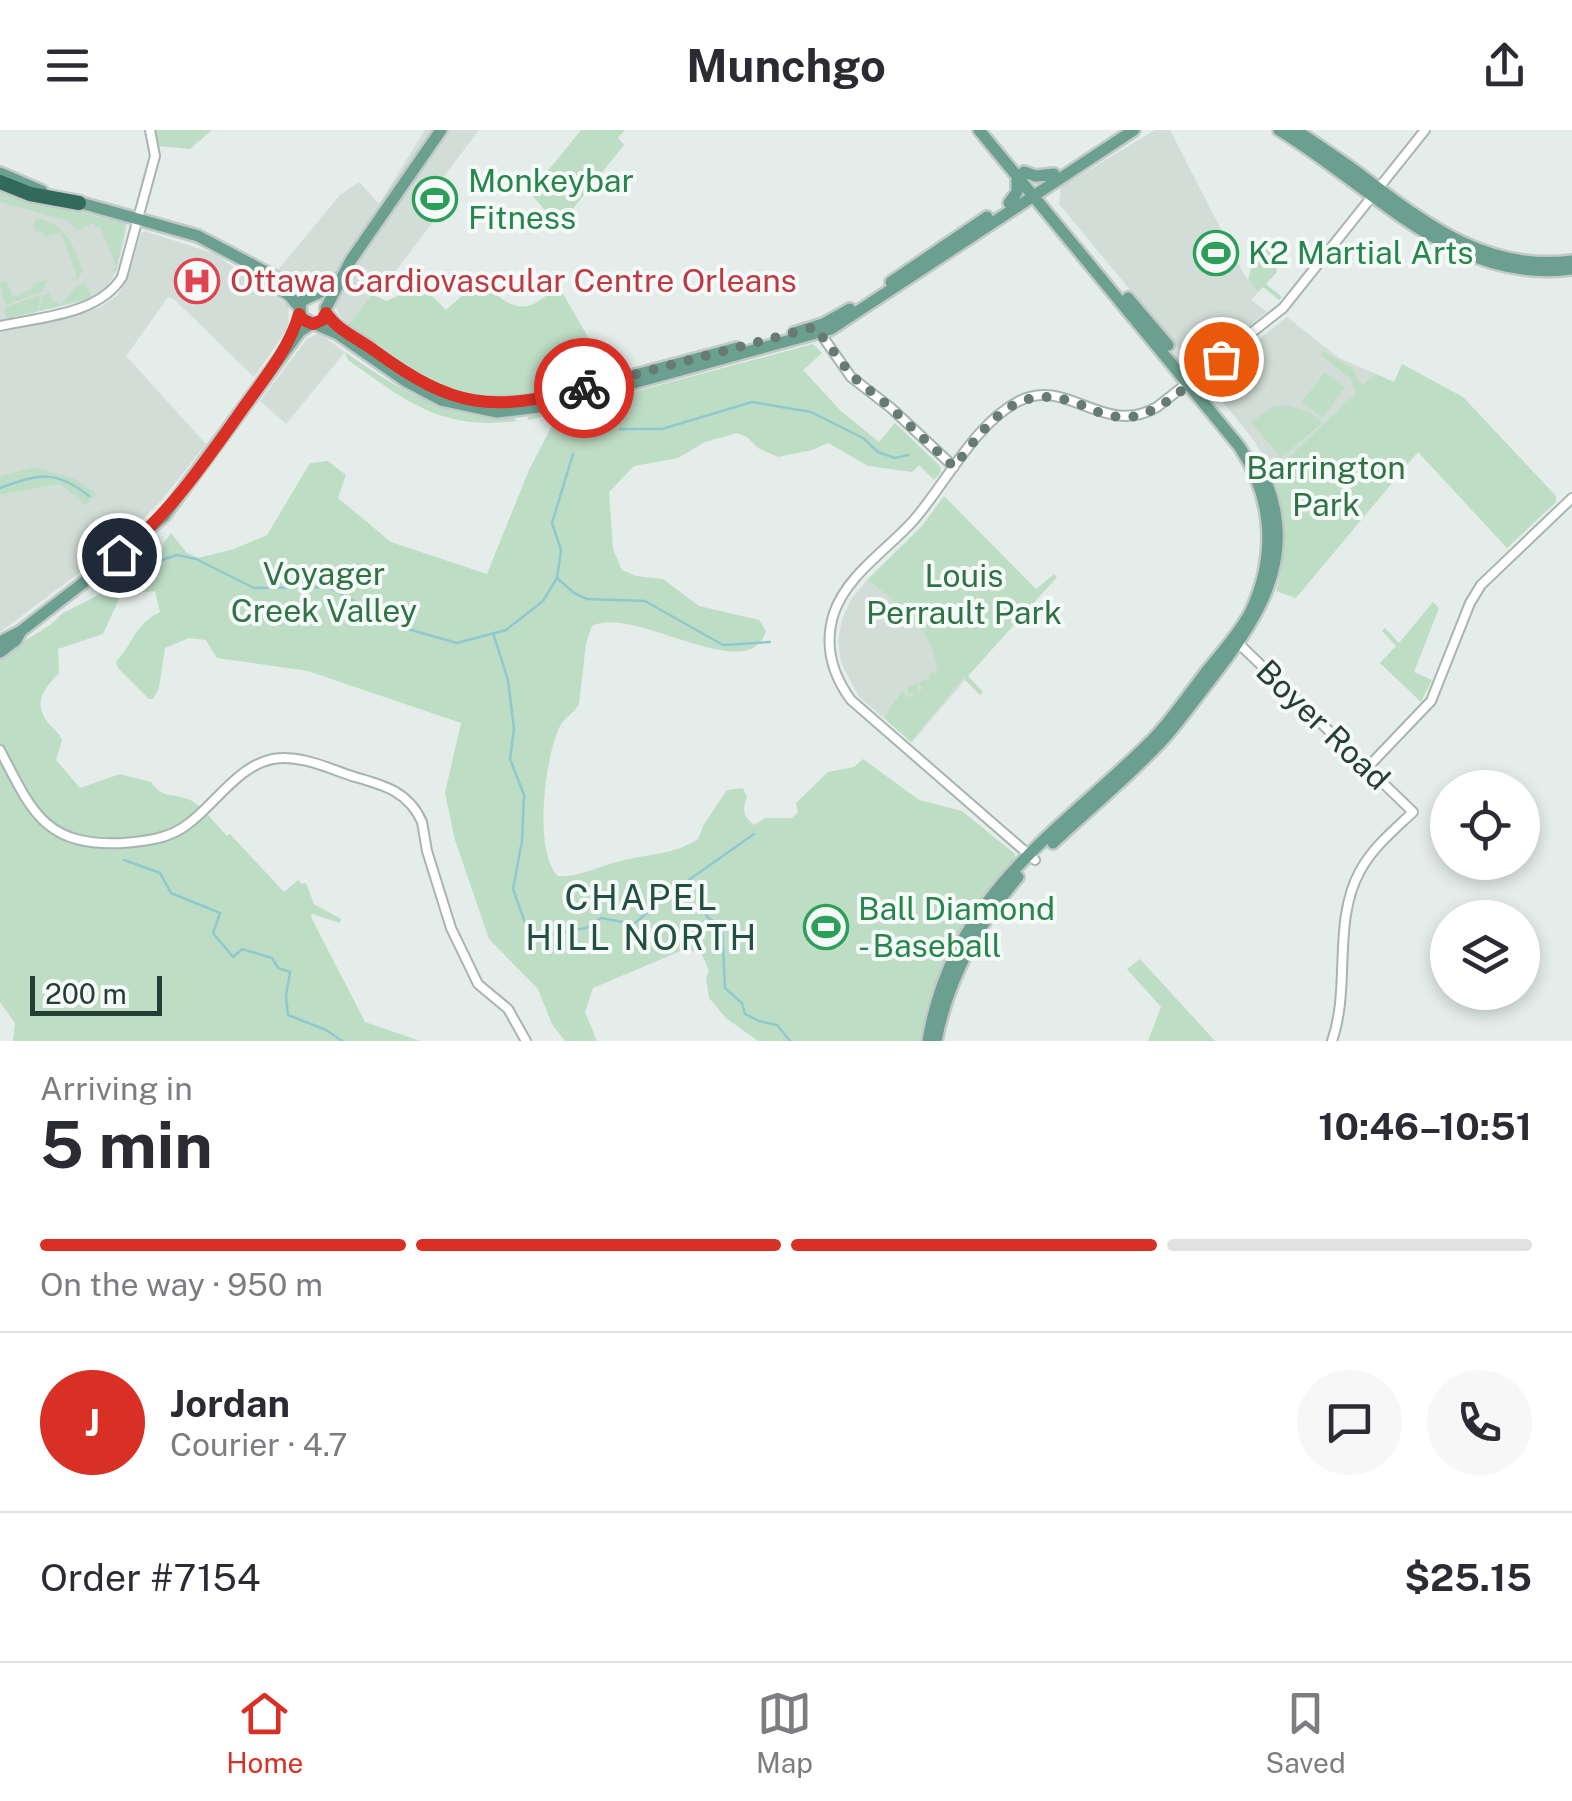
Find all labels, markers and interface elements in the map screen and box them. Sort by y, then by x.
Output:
icon: menu [40,38,95,93]
icon: share [1477,38,1532,93]
text: Munchgo [686,39,886,92]
place label: Monkeybar Fitness [468,162,634,236]
sports icon: Monkeybar Fitness [412,176,458,222]
sports icon: K2 Martial Arts [1193,230,1239,276]
place label: K2 Martial Arts [1248,234,1474,271]
hospital icon: Ottawa Cardiovascular Centre Orleans [174,258,220,304]
place label: Ottawa Cardiovascular Centre Orleans [230,262,797,299]
pin [1179,317,1264,402]
icon: bag [1194,332,1249,387]
courier [534,338,634,438]
icon: bike [557,361,612,416]
park label: Barrington Park [1246,449,1406,523]
pin [77,513,162,598]
icon: home [92,528,147,583]
park label: Voyager Creek Valley [231,555,417,629]
park label: Louis Perrault Park [866,557,1062,631]
street label: Boyer Road [1249,652,1397,797]
map controls [1430,770,1540,1010]
button: locate [1430,770,1540,880]
district label: CHAPEL HILL NORTH [525,877,759,958]
place label: Ball Diamond - Baseball [858,890,1055,964]
button: layers [1430,900,1540,1010]
sports icon: Ball Diamond - Baseball [803,904,849,950]
scale bar [30,971,162,1016]
text: 200 m [45,977,127,1010]
text: Arriving in [40,1070,193,1107]
text: 10:46–10:51 [1318,1104,1532,1149]
text: 5 min [40,1106,213,1183]
text: On the way · 950 m [40,1266,323,1303]
button: chat [1297,1370,1402,1475]
button: phone [1427,1370,1532,1475]
text: Jordan [170,1381,290,1426]
text: J [85,1400,100,1445]
text: Courier · 4.7 [170,1426,347,1463]
text: Order #7154 [40,1555,261,1600]
text: $25.15 [1404,1555,1532,1600]
tab: Home [226,1686,303,1779]
tab: Map [756,1686,813,1779]
tab: Saved [1266,1686,1346,1779]

